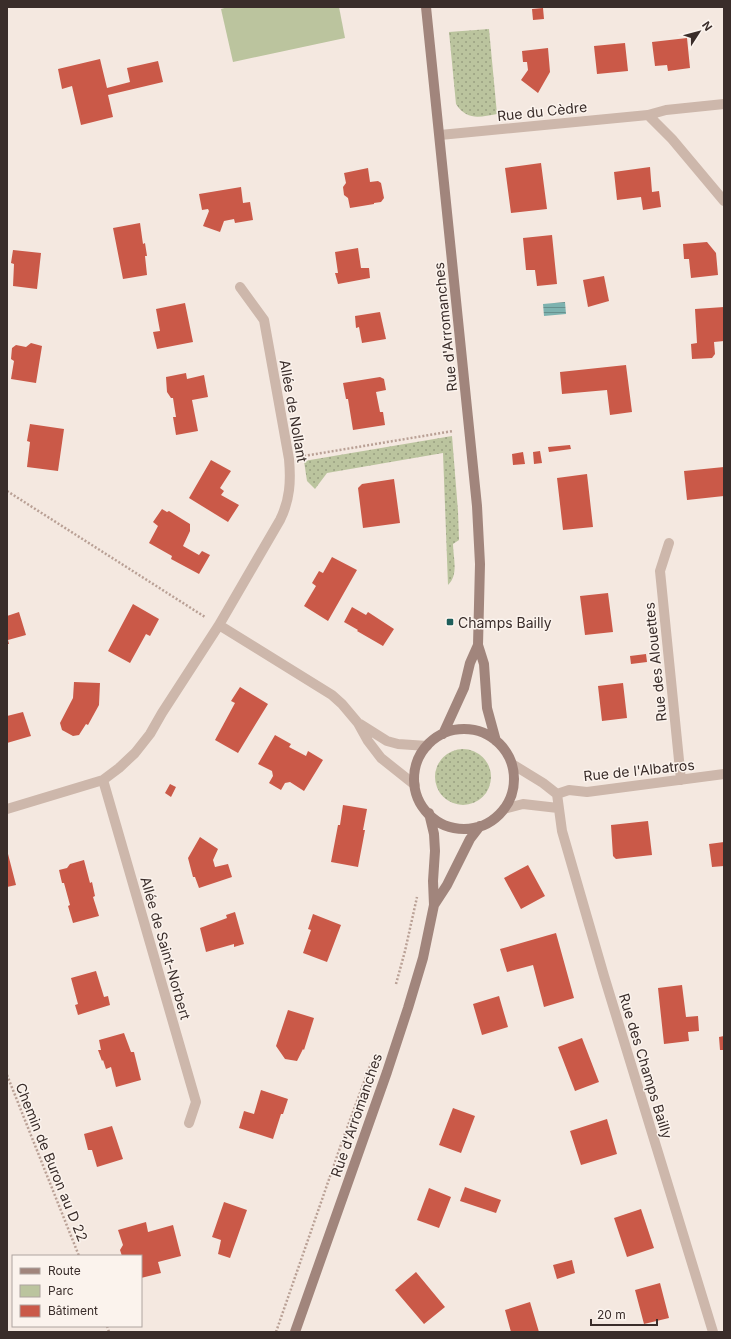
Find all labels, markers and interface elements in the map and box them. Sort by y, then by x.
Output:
north arrow [679,12,719,52]
text: N [699,19,715,34]
street label: Rue du Cèdre [496,98,588,124]
street label: Rue d'Arromanches [430,262,460,392]
street label: Allée de Nollant [277,358,311,464]
street label: Rue des Alouettes [640,602,670,722]
place label: Champs Bailly [458,614,552,631]
marker: Champs Bailly [445,617,455,627]
street label: Rue de l'Albatros [583,756,695,784]
street label: Allée de Saint-Norbert [137,875,195,1022]
street label: Rue des Champs Bailly [616,991,676,1141]
street label: Rue d'Arromanches [327,1051,385,1179]
street label: Chemin de Buron au D 22 [12,1080,92,1244]
legend [12,1255,142,1327]
text: Route [48,1263,81,1278]
text: Parc [48,1283,74,1298]
scale bar [591,1301,657,1327]
text: Bâtiment [48,1303,98,1318]
text: 20 m [597,1307,626,1322]

